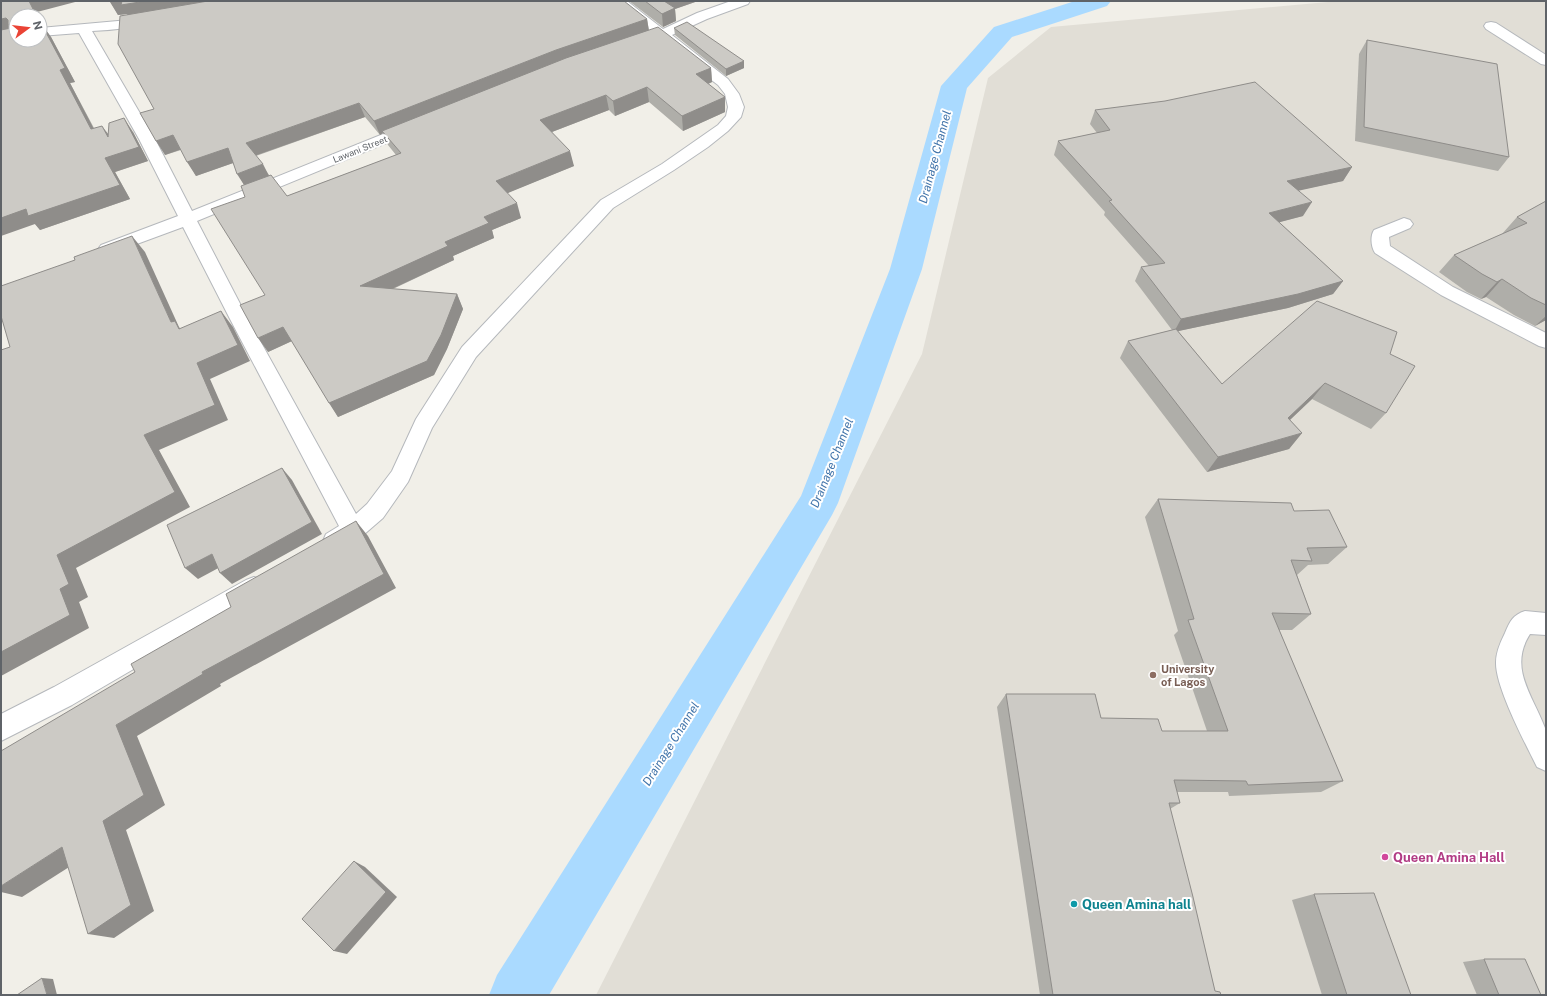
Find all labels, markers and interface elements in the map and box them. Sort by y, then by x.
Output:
north arrow [8,8,48,48]
text: N [31,20,45,31]
water label: Drainage Channel [916,109,954,205]
street label: Lawani Street [331,133,389,165]
water label: Drainage Channel [808,416,856,510]
place label: University of Lagos [1161,663,1215,688]
marker: University of Lagos [1148,670,1158,680]
water label: Drainage Channel [640,700,702,788]
place label: Queen Amina Hall [1393,850,1505,865]
marker: Queen Amina Hall [1380,852,1390,862]
place label: Queen Amina hall [1082,897,1191,912]
marker: Queen Amina hall [1069,899,1079,909]

